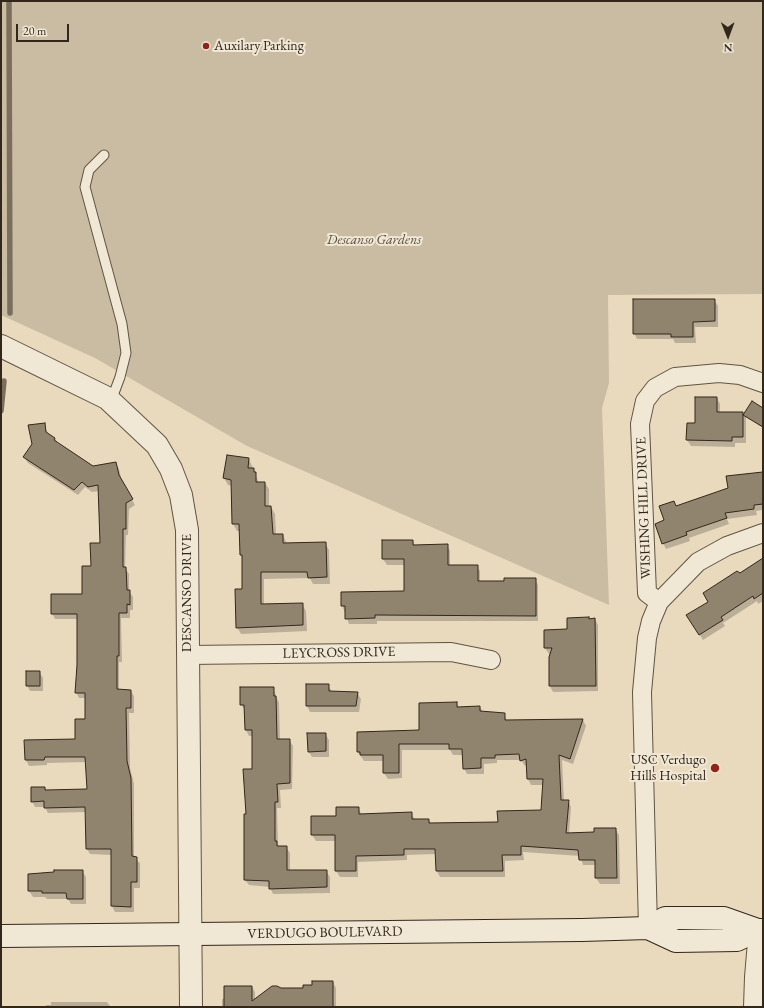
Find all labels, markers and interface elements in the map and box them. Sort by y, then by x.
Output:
scale bar [18,16,71,42]
north arrow [708,16,748,56]
text: 20 m [23,23,46,39]
place label: Auxilary Parking [214,38,304,54]
marker: Auxilary Parking [201,41,211,51]
text: N [724,41,733,55]
park label: Descanso Gardens [327,232,421,248]
street label: WISHING HILL DRIVE [633,437,655,579]
street label: DESCANSO DRIVE [179,534,195,652]
street label: LEYCROSS DRIVE [282,644,396,662]
place label: USC Verdugo Hills Hospital [630,752,706,784]
marker: USC Verdugo Hills Hospital [709,762,721,774]
street label: VERDUGO BOULEVARD [247,923,403,943]

